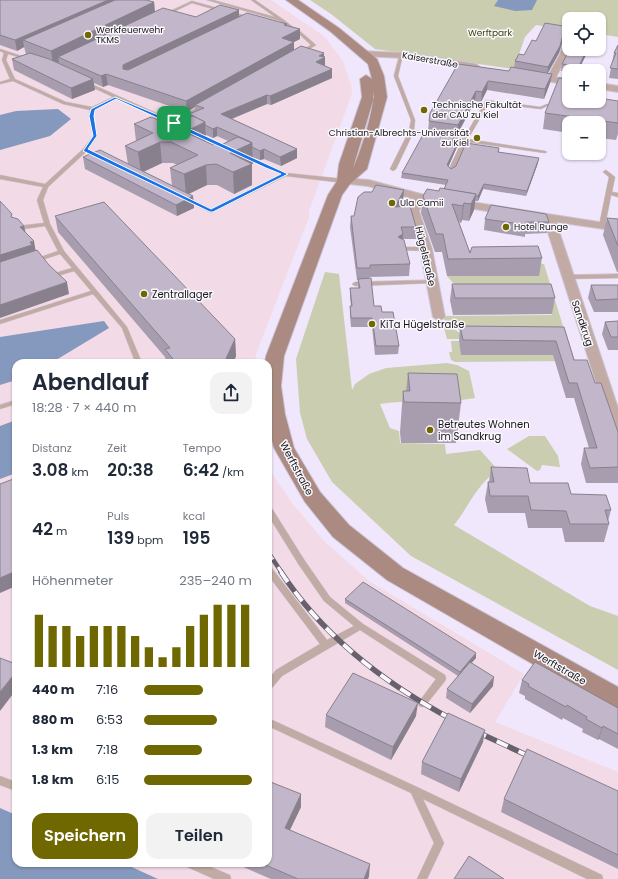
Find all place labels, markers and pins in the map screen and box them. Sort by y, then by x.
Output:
place label: Werkfeuerwehr TKMS [96,24,164,46]
marker: Werkfeuerwehr TKMS [83,30,93,40]
place label: Technische Fakultät der CAU zu Kiel [432,99,521,121]
marker: Technische Fakultät der CAU zu Kiel [419,105,429,115]
pin [157,106,191,140]
place label: Christian-Albrechts-Universität zu Kiel [329,127,469,149]
marker: Christian-Albrechts-Universität zu Kiel [472,133,482,143]
place label: Ula Camii [400,197,444,209]
marker: Ula Camii [387,198,397,208]
place label: Hotel Runge [514,221,569,233]
marker: Hotel Runge [501,222,511,232]
place label: Zentrallager [152,287,213,302]
marker: Zentrallager [139,289,149,299]
place label: KiTa Hügelstraße [380,317,464,332]
marker: KiTa Hügelstraße [367,319,377,329]
place label: Betreutes Wohnen im Sandkrug [438,417,530,444]
marker: Betreutes Wohnen im Sandkrug [425,425,435,435]

